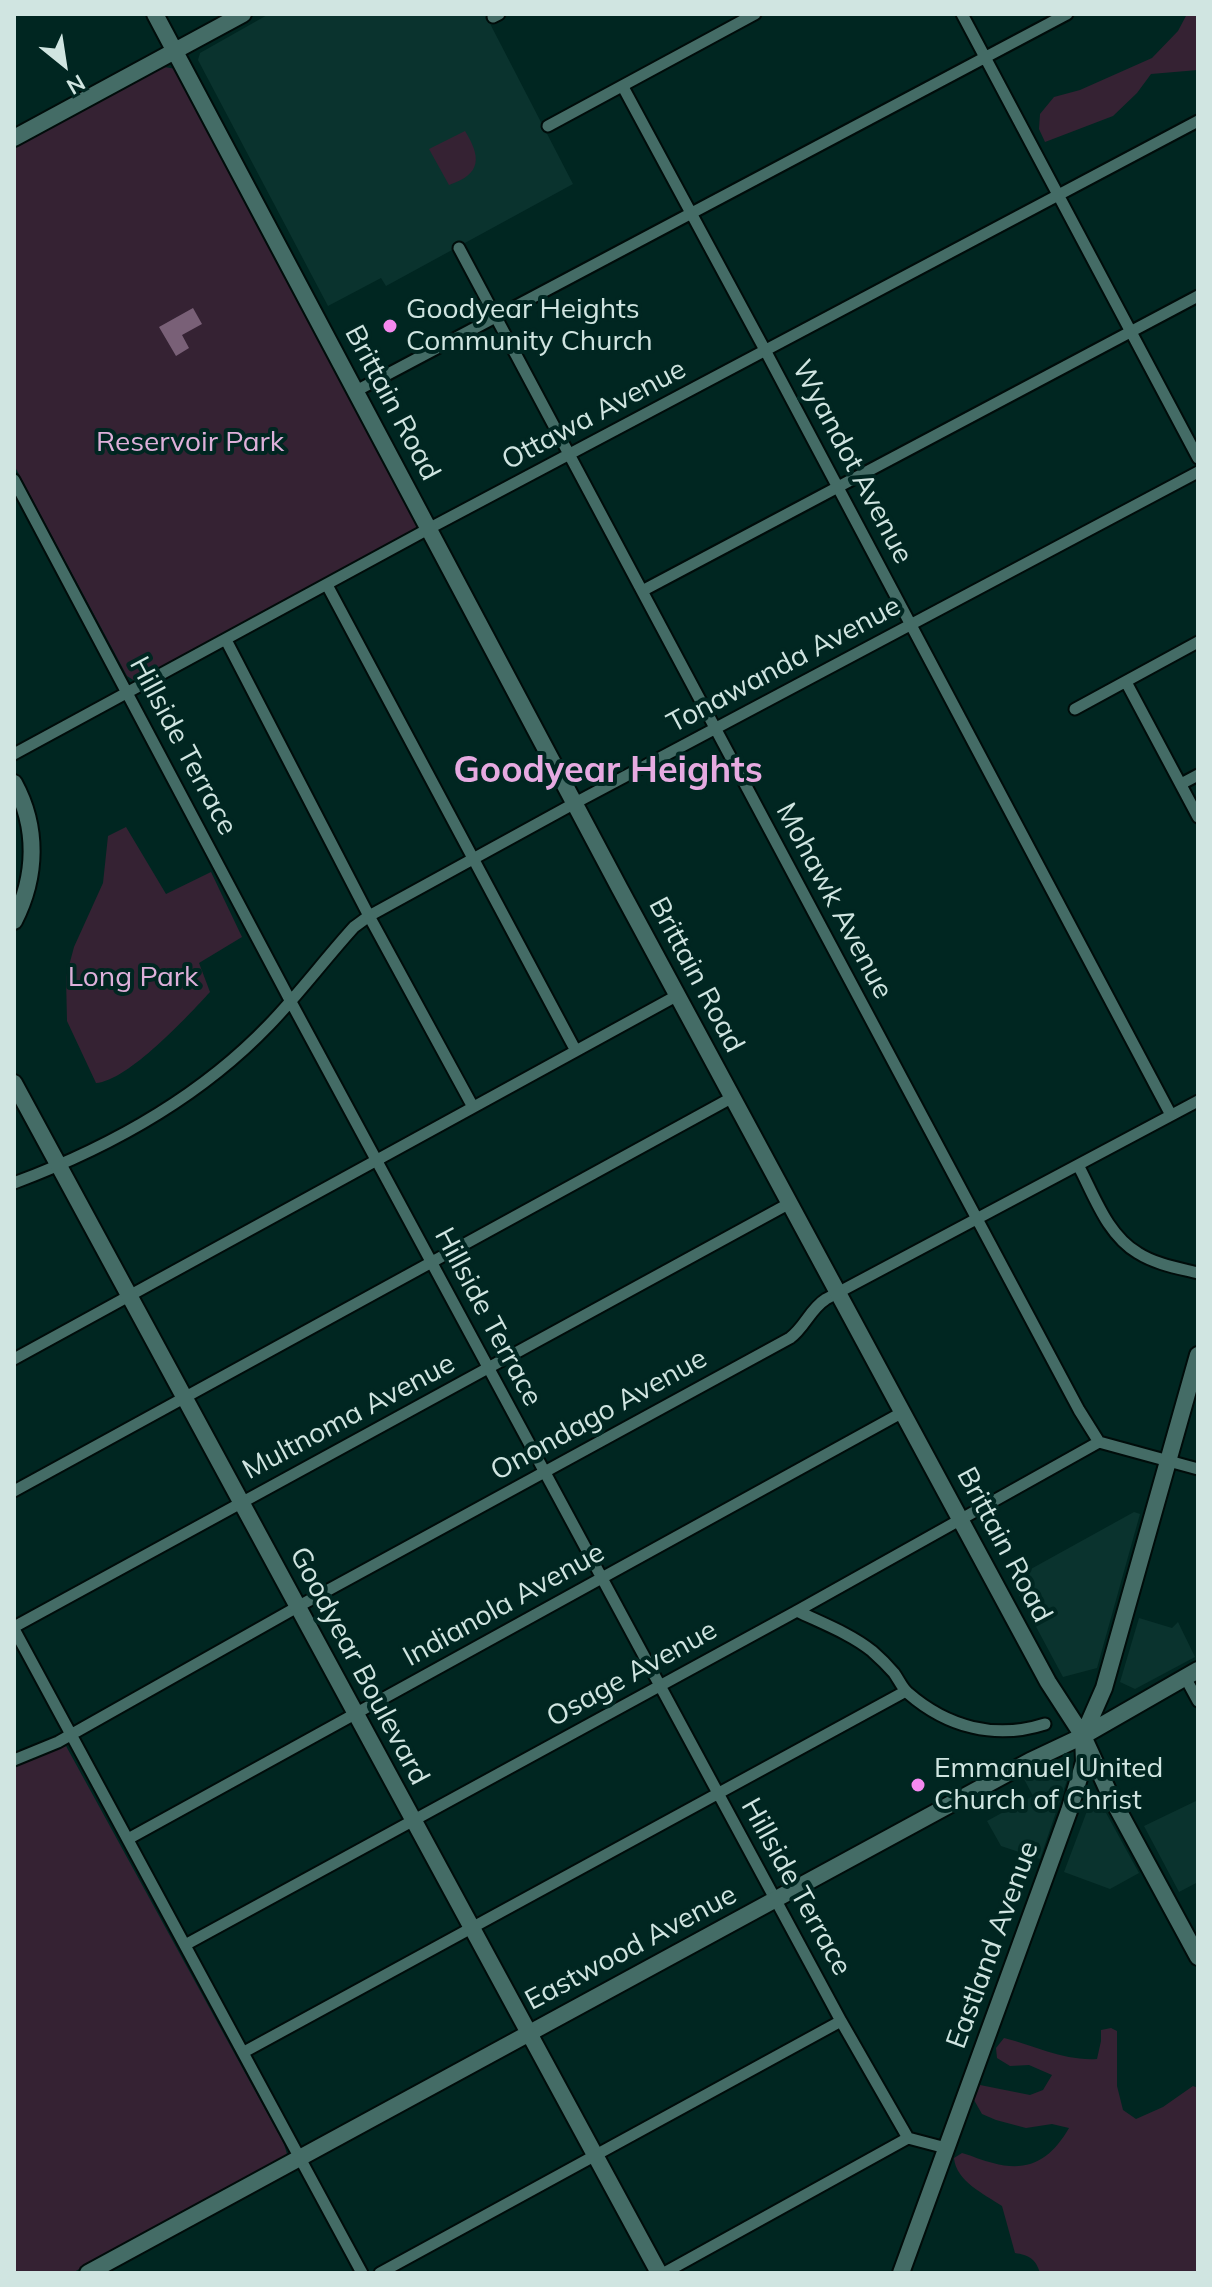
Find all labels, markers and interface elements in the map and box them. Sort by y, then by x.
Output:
north arrow [24,24,104,104]
text: N [62,69,90,101]
place label: Goodyear Heights Community Church [406,293,653,359]
marker: Goodyear Heights Community Church [381,317,399,335]
street label: Brittain Road [337,320,447,486]
street label: Ottawa Avenue [496,352,692,478]
street label: Wyandot Avenue [784,355,920,569]
park label: Reservoir Park [96,426,284,460]
street label: Tonawanda Avenue [662,589,906,741]
street label: Hillside Terrace [122,651,244,841]
district label: Goodyear Heights [453,749,763,793]
street label: Mohawk Avenue [768,797,900,1005]
street label: Brittain Road [641,892,751,1058]
park label: Long Park [68,961,198,995]
street label: Hillside Terrace [427,1222,549,1412]
street label: Onondago Avenue [485,1342,713,1488]
street label: Multnoma Avenue [237,1347,461,1487]
street label: Brittain Road [949,1462,1059,1628]
street label: Indianola Avenue [398,1536,610,1674]
street label: Goodyear Boulevard [282,1541,436,1791]
street label: Osage Avenue [541,1613,723,1735]
place label: Emmanuel United Church of Christ [934,1752,1163,1818]
marker: Emmanuel United Church of Christ [909,1776,927,1794]
street label: Hillside Terrace [734,1793,858,1981]
street label: Eastland Avenue [940,1837,1046,2053]
street label: Eastwood Avenue [520,1878,742,2018]

